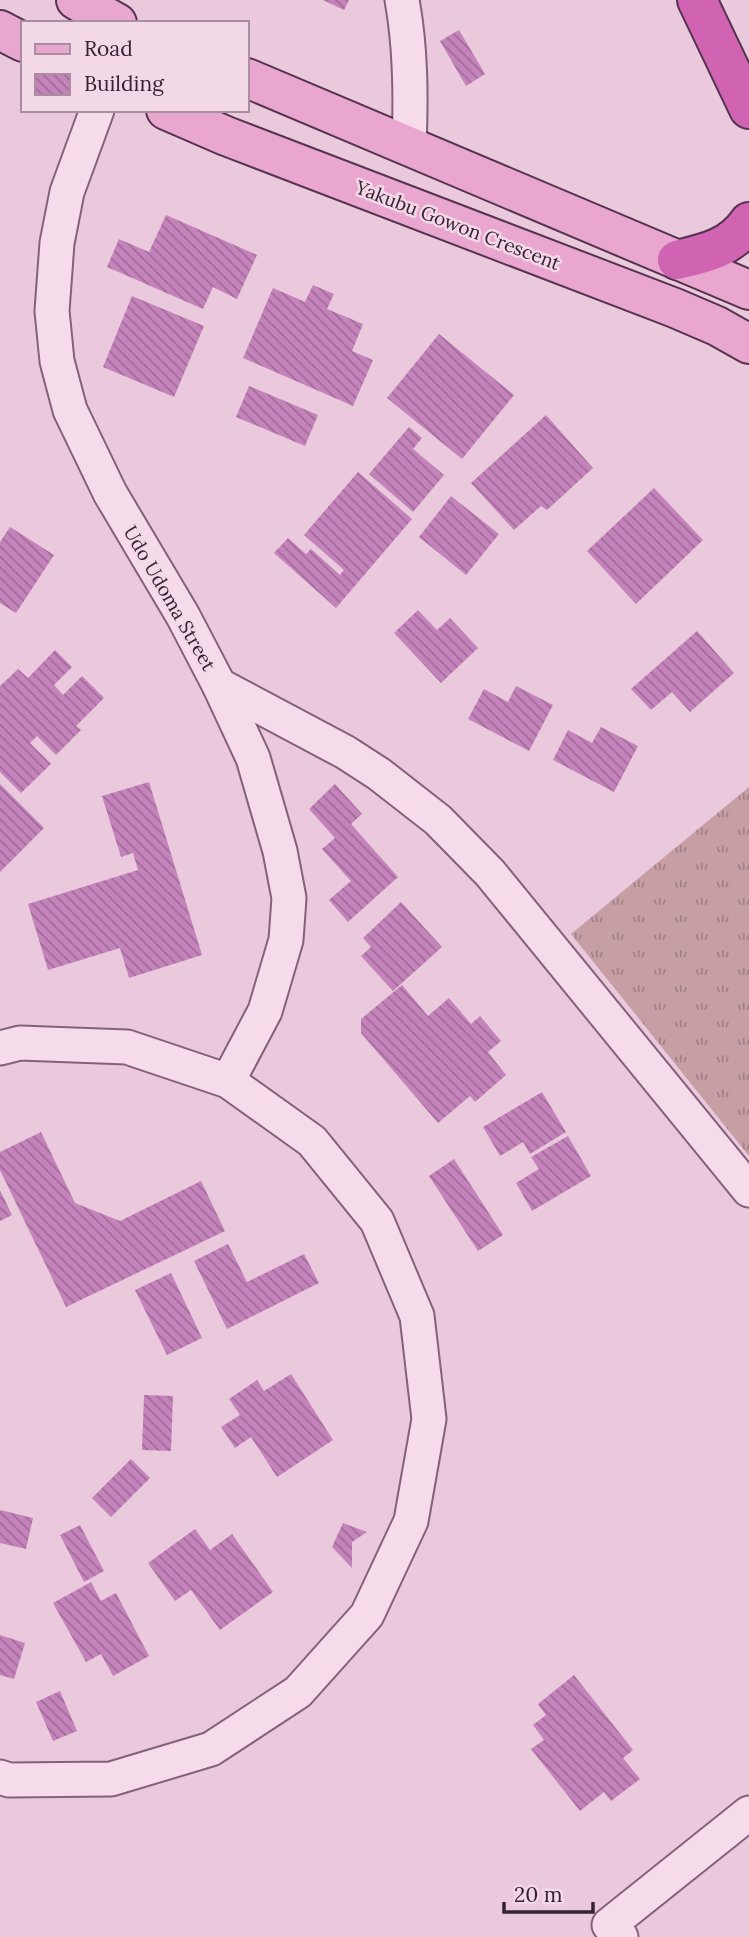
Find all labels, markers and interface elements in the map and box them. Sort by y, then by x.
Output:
legend [21,21,248,112]
text: Road [84,35,133,62]
text: Building [84,70,164,97]
street label: Yakubu Gowon Crescent [351,174,564,275]
street label: Udo Udoma Street [119,521,222,675]
scale bar [504,1870,593,1914]
text: 20 m [514,1881,563,1908]

